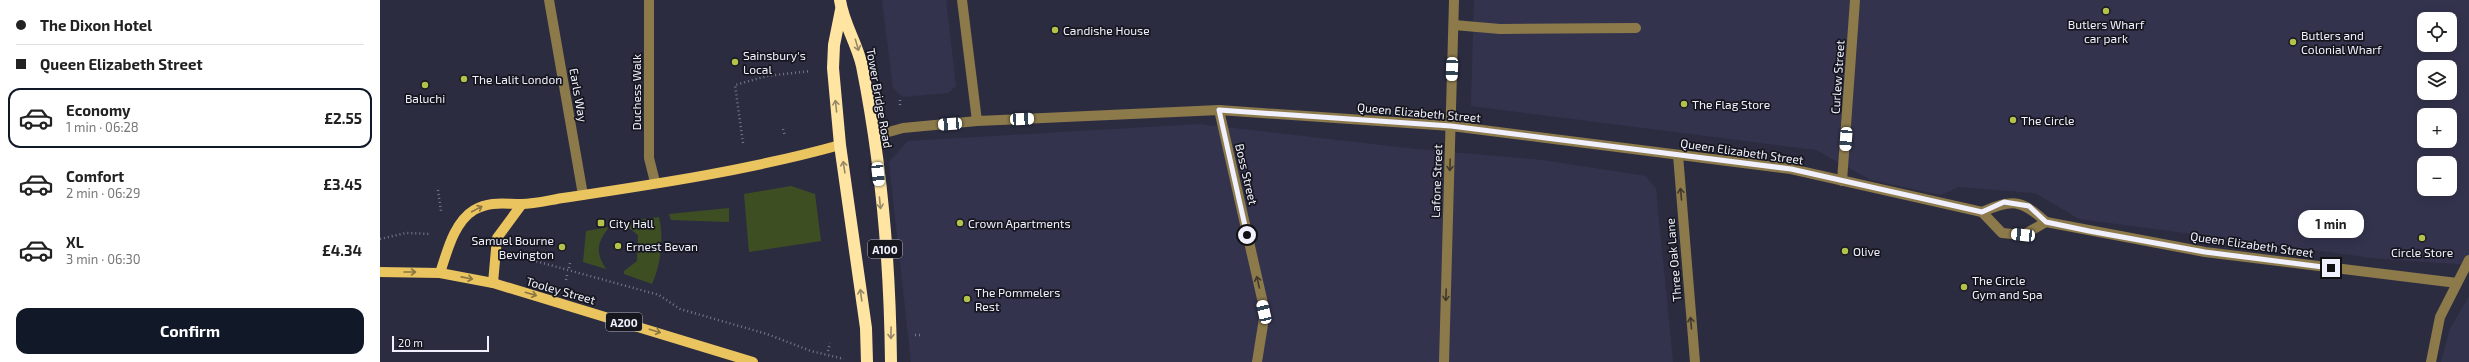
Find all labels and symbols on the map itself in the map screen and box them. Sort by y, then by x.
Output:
marker: Butlers Wharf car park [2101,6,2111,16]
place label: Butlers Wharf car park [2068,17,2145,45]
place label: Candishe House [1063,23,1150,37]
marker: Candishe House [1050,25,1060,35]
place label: Butlers and Colonial Wharf [2301,28,2382,56]
marker: Butlers and Colonial Wharf [2288,37,2298,47]
one-way arrow [854,39,861,52]
street label: Curlew Street [1827,39,1847,114]
street label: Tower Bridge Road [864,47,896,149]
place label: Sainsbury's Local [743,48,806,76]
street label: Duchess Walk [629,54,643,130]
marker: Sainsbury's Local [730,57,740,67]
car [1446,57,1458,81]
street label: Earls Way [567,67,591,124]
place label: The Lalit London [472,72,562,86]
marker: The Lalit London [459,74,469,84]
marker: Baluchi [420,80,430,90]
place label: Baluchi [405,91,445,105]
place label: The Flag Store [1692,97,1770,111]
marker: The Flag Store [1679,99,1689,109]
one-way arrow [833,100,840,113]
street label: Queen Elizabeth Street [1356,100,1482,125]
car [1010,112,1034,126]
place label: The Circle [2021,113,2074,127]
marker: The Circle [2008,115,2018,125]
car [938,117,962,131]
car [1839,127,1853,151]
street label: Queen Elizabeth Street [1679,135,1805,168]
street label: Boss Street [1233,142,1261,206]
street label: Lafone Street [1428,144,1444,218]
one-way arrow [1446,158,1454,171]
one-way arrow [839,160,847,173]
car [871,161,885,187]
one-way arrow [1677,188,1684,201]
one-way arrow [877,196,884,209]
one-way arrow [471,205,483,213]
callout: 1 min [2298,210,2364,238]
place label: City Hall [609,216,654,230]
place label: Crown Apartments [968,216,1071,230]
marker: City Hall [596,218,606,228]
marker: Crown Apartments [955,218,965,228]
street label: Three Oak Lane [1662,218,1684,302]
route start [1238,226,1256,244]
car [2010,228,2036,242]
street label: Queen Elizabeth Street [2189,228,2315,261]
place label: Samuel Bourne Bevington [472,233,554,261]
marker: Circle Store [2417,233,2427,243]
place label: Ernest Bevan [626,239,698,253]
road number: A100 [868,240,902,258]
marker: Ernest Bevan [613,241,623,251]
marker: Samuel Bourne Bevington [557,242,567,252]
place label: Olive [1853,244,1880,258]
place label: Circle Store [2391,245,2453,259]
marker: Olive [1840,246,1850,256]
route end [2322,259,2340,277]
one-way arrow [403,268,416,276]
street label: Tooley Street [525,273,598,307]
place label: The Circle Gym and Spa [1972,273,2042,301]
one-way arrow [460,274,473,282]
one-way arrow [1253,276,1261,289]
marker: The Circle Gym and Spa [1959,282,1969,292]
place label: The Pommelers Rest [975,285,1060,313]
one-way arrow [1442,288,1450,301]
one-way arrow [857,289,865,302]
one-way arrow [524,291,537,298]
marker: The Pommelers Rest [962,294,972,304]
car [1255,299,1273,325]
road number: A200 [606,313,642,331]
one-way arrow [1688,317,1695,330]
one-way arrow [887,326,895,339]
one-way arrow [648,328,661,335]
scale bar [392,334,489,353]

